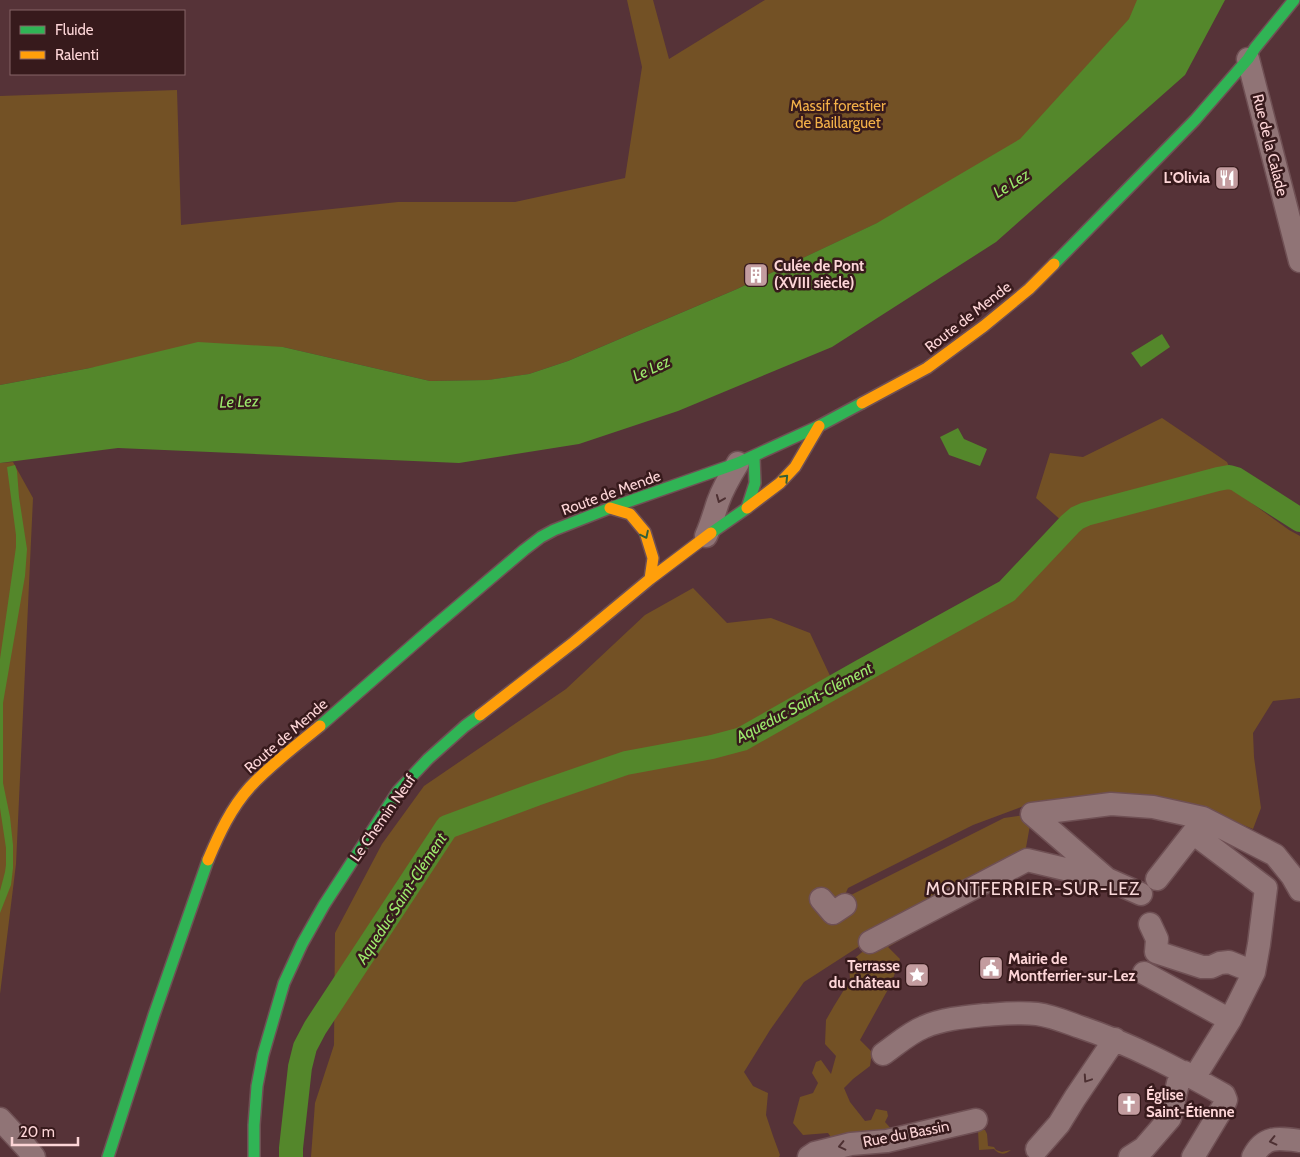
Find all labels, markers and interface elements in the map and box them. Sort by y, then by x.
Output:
legend [10,10,185,75]
text: Fluide [55,21,94,39]
text: Ralenti [55,46,99,64]
street label: Rue de la Calade [1249,92,1291,198]
park label: Massif forestier de Baillarguet [790,97,886,132]
water label: Le Lez [990,164,1034,202]
restaurant icon: L'Olivia [1214,165,1240,191]
place label: L'Olivia [1164,169,1211,187]
place label: Culée de Pont (XVIII siècle) [774,257,864,292]
building icon: Culée de Pont (XVIII siècle) [743,262,769,288]
street label: Route de Mende [921,278,1015,356]
water label: Le Lez [629,351,674,385]
water label: Le Lez [219,391,260,412]
street label: Route de Mende [559,467,663,519]
one-way arrow [779,475,788,484]
one-way arrow [716,494,726,502]
one-way arrow [638,530,649,539]
water label: Aqueduc Saint-Clément [732,658,877,747]
street label: Route de Mende [241,695,332,777]
street label: Le Chemin Neuf [346,771,420,865]
water label: Aqueduc Saint-Clément [352,828,451,968]
district label: MONTFERRIER-SUR-LEZ [926,878,1140,900]
place label: Mairie de Montferrier-sur-Lez [1008,950,1135,985]
public building icon: Mairie de Montferrier-sur-Lez [978,955,1004,981]
place label: Terrasse du château [829,957,900,992]
place icon: Terrasse du château [904,962,930,988]
one-way arrow [1084,1073,1093,1083]
place label: Église Saint-Étienne [1146,1085,1235,1121]
church icon: Église Saint-Étienne [1116,1091,1142,1117]
scale bar [12,1114,79,1146]
street label: Rue du Bassin [861,1117,951,1151]
text: 20 m [20,1123,55,1141]
one-way arrow [1269,1135,1277,1146]
one-way arrow [838,1140,847,1151]

